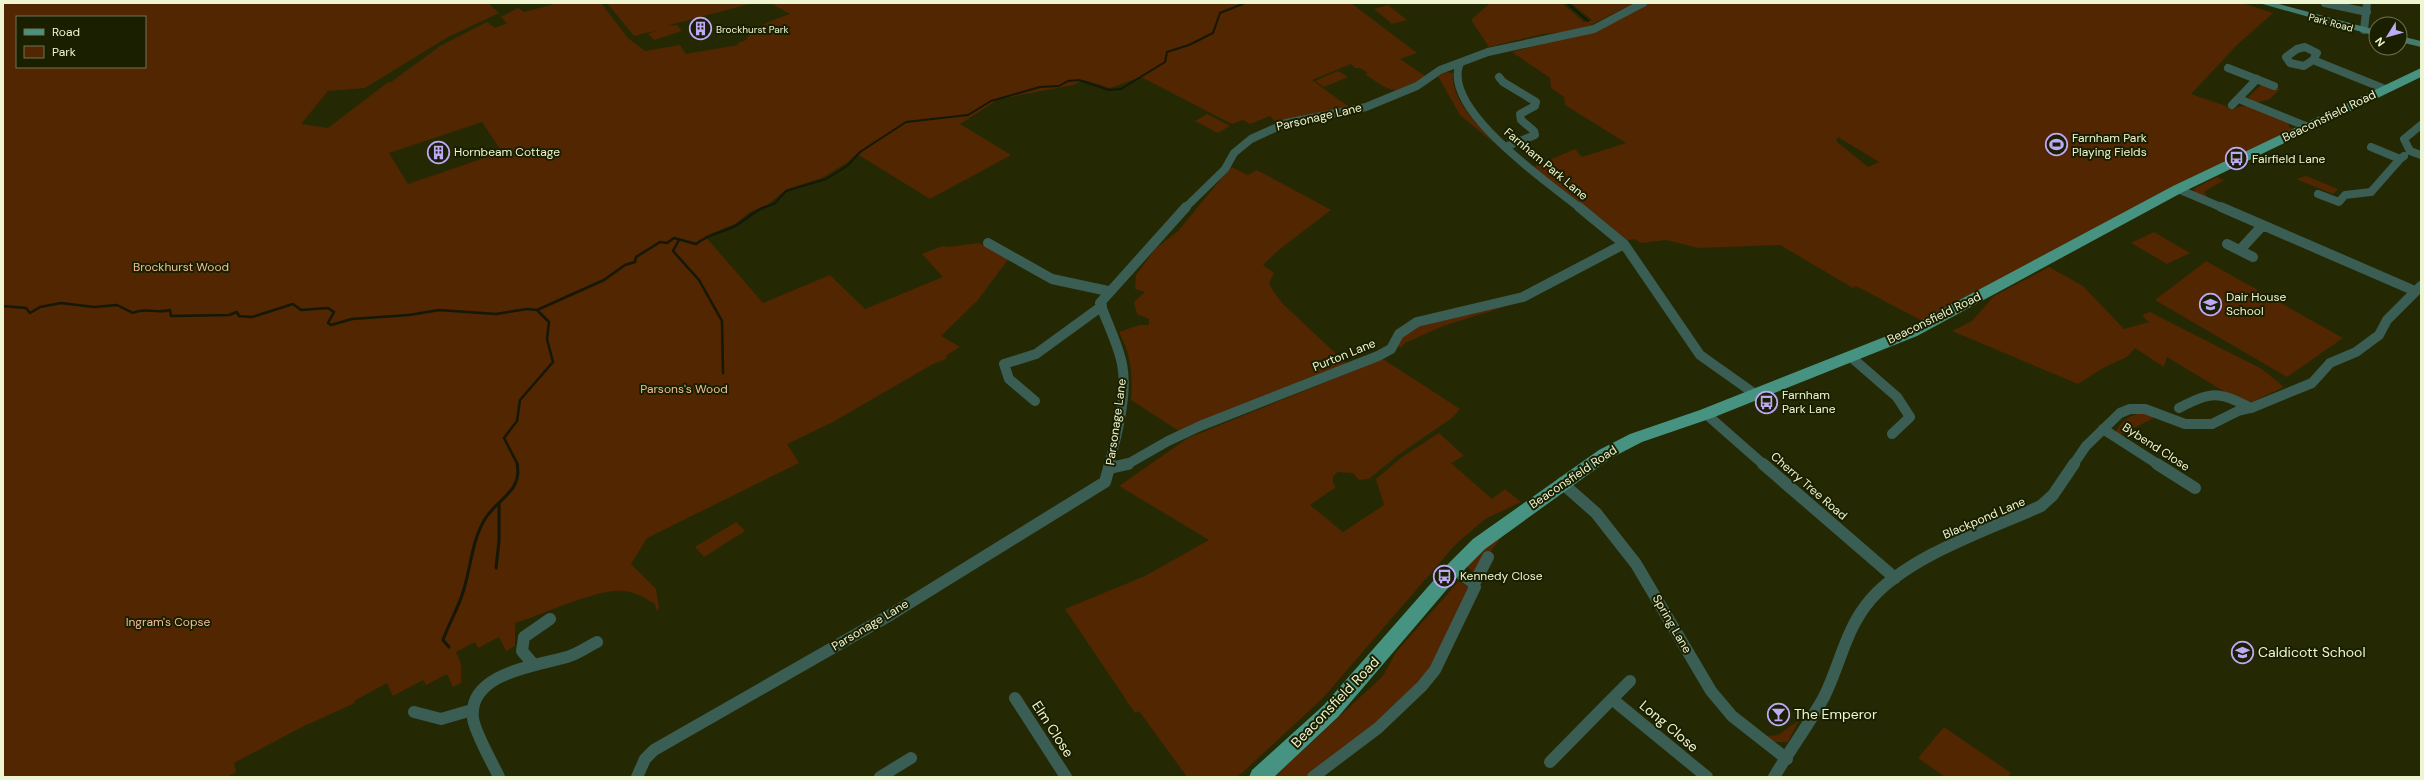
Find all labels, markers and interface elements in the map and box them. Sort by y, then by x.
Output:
street label: Park Road [2307,10,2355,35]
legend [16,16,146,68]
building icon: Brockhurst Park [688,16,714,42]
north arrow [2368,16,2408,56]
place label: Brockhurst Park [716,23,789,36]
text: Road [52,24,80,40]
text: N [2372,35,2388,49]
text: Park [52,44,76,60]
street label: Beaconsfield Road [2279,86,2379,146]
street label: Parsonage Lane [1275,99,1363,135]
street label: Farnham Park Lane [1501,124,1591,204]
place label: Farnham Park Playing Fields [2072,130,2147,160]
sports icon: Farnham Park Playing Fields [2043,132,2069,158]
building icon: Hornbeam Cottage [425,139,451,165]
place label: Hornbeam Cottage [454,144,560,160]
bus stop icon: Fairfield Lane [2223,146,2249,172]
place label: Fairfield Lane [2252,151,2326,167]
park label: Brockhurst Wood [133,259,229,275]
street label: Beaconsfield Road [1884,288,1984,348]
place label: Dair House School [2226,289,2286,319]
school or university icon: Dair House School [2198,291,2224,317]
street label: Purton Lane [1310,335,1378,375]
street label: Parsonage Lane [1102,378,1130,466]
park label: Parsons's Wood [640,381,728,397]
place label: Farnham Park Lane [1782,387,1836,417]
bus stop icon: Farnham Park Lane [1754,389,1780,415]
street label: Bybend Close [2119,419,2193,475]
street label: Beaconsfield Road [1526,442,1620,512]
street label: Cherry Tree Road [1767,448,1851,524]
street label: Blackpond Lane [1940,493,2028,543]
bus stop icon: Kennedy Close [1431,563,1457,589]
place label: Kennedy Close [1460,568,1543,584]
street label: Spring Lane [1649,592,1695,656]
street label: Parsonage Lane [828,596,912,654]
park label: Ingram's Copse [126,614,211,630]
school or university icon: Caldicott School [2230,639,2256,665]
place label: Caldicott School [2258,643,2366,661]
street label: Beaconsfield Road [1287,653,1383,751]
street label: Long Close [1636,696,1702,756]
street label: Elm Close [1028,697,1078,761]
bar icon: The Emperor [1765,701,1791,727]
place label: The Emperor [1794,705,1877,723]

